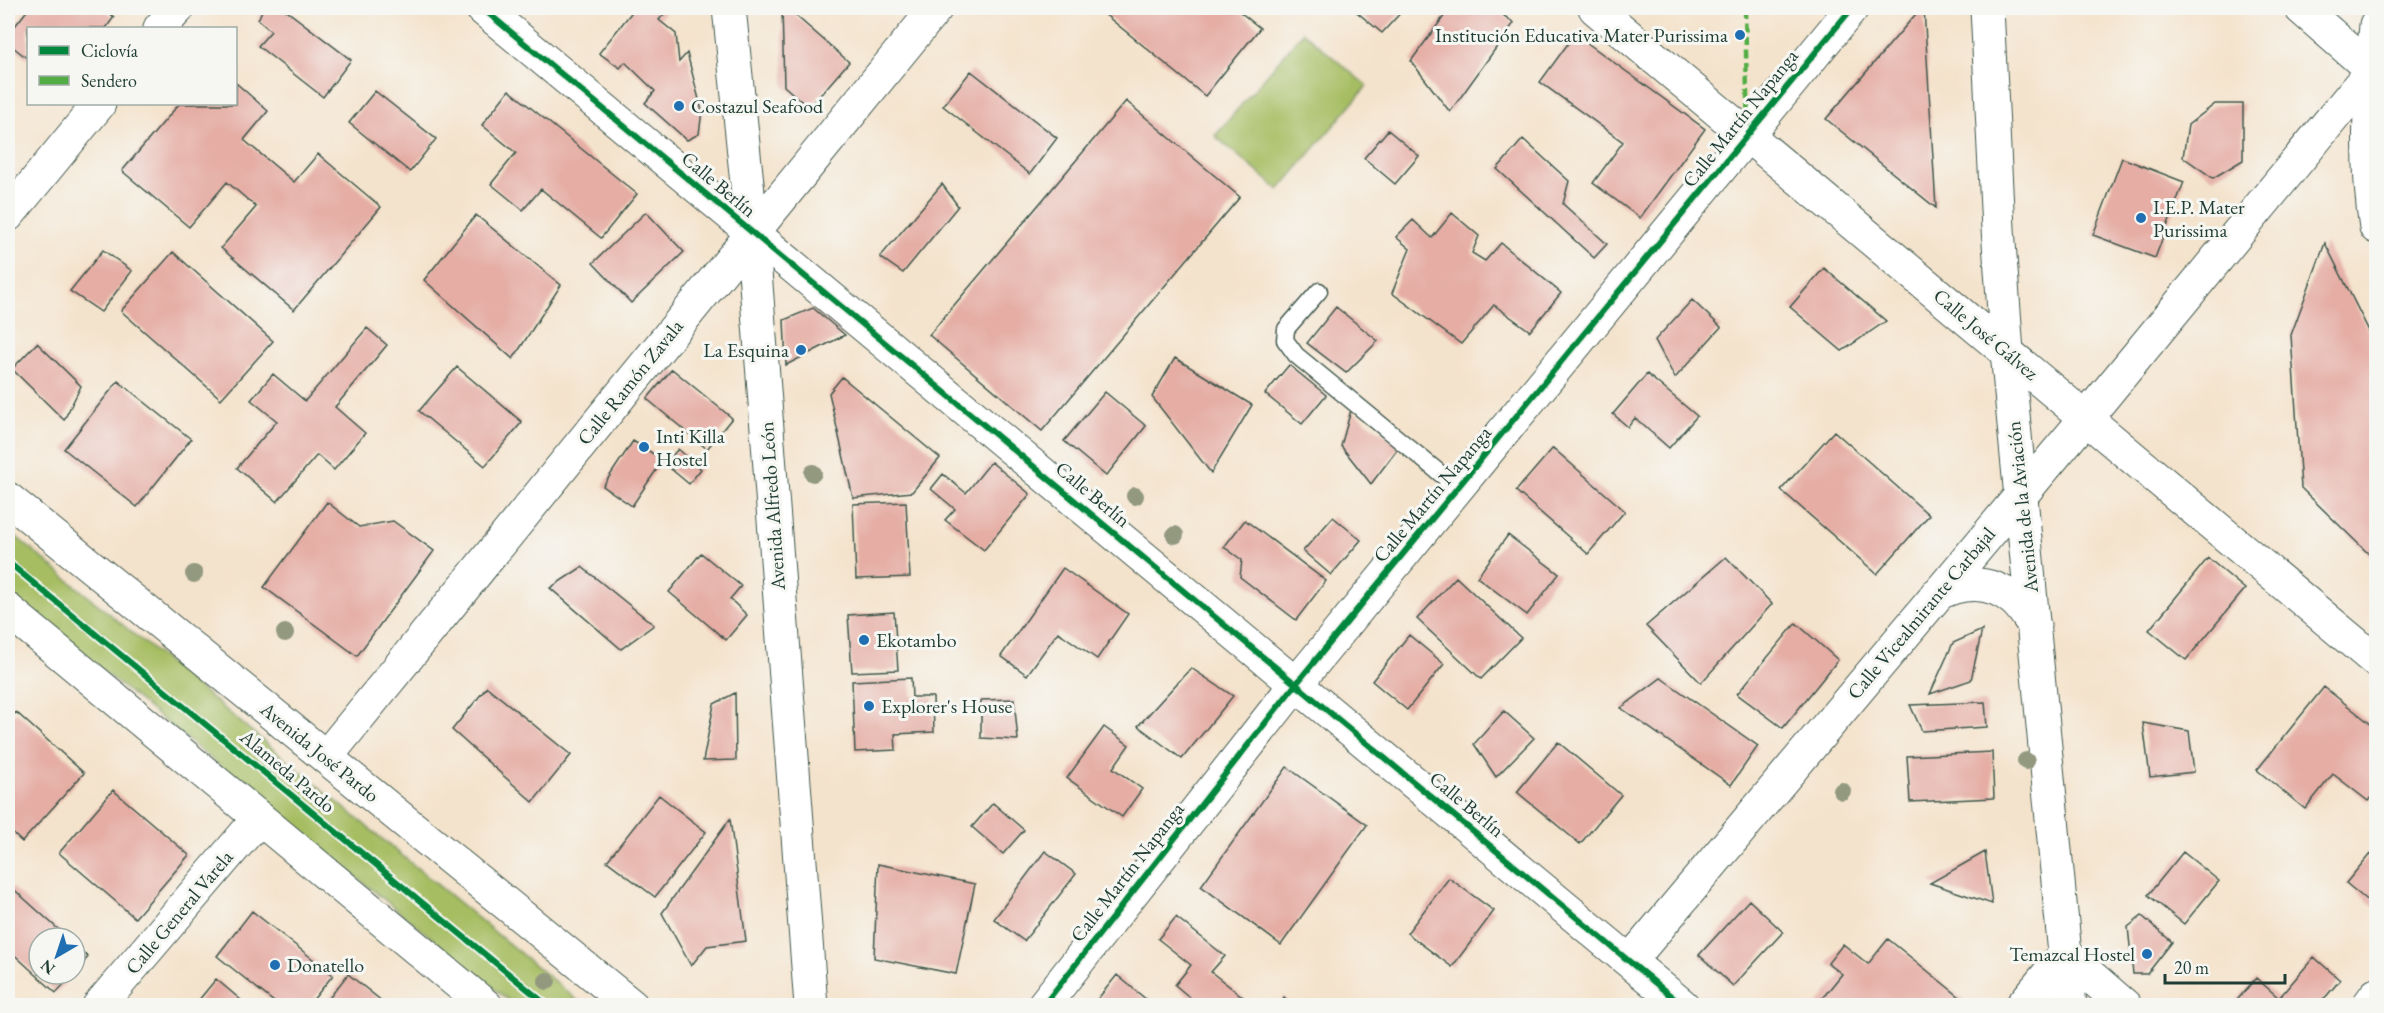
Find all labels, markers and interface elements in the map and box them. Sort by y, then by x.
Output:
place label: Institución Educativa Mater Purissima [1435,22,1728,48]
legend [27,27,237,105]
marker: Institución Educativa Mater Purissima [1733,28,1747,42]
text: Ciclovía [81,39,139,62]
street label: Calle Martín Napanga [1676,44,1804,192]
text: Sendero [81,69,137,92]
place label: Costazul Seafood [691,93,824,119]
marker: Costazul Seafood [672,99,686,113]
street label: Calle Berlín [676,145,762,223]
place label: I.E.P. Mater Purissima [2153,194,2245,243]
marker: I.E.P. Mater Purissima [2134,211,2148,225]
street label: Calle José Gálvez [1928,282,2044,386]
street label: Calle Ramón Zavala [571,314,689,450]
place label: La Esquina [703,337,789,363]
marker: La Esquina [794,343,808,357]
street label: Avenida Alfredo León [753,420,791,592]
street label: Calle Martín Napanga [1367,420,1497,568]
street label: Avenida de la Aviación [2000,420,2044,595]
place label: Inti Killa Hostel [656,423,725,472]
marker: Inti Killa Hostel [637,440,651,454]
street label: Calle Berlín [1050,455,1136,533]
street label: Calle Vicealmirante Carbajal [1841,521,2001,705]
place label: Ekotambo [876,627,957,653]
marker: Ekotambo [857,633,871,647]
place label: Explorer's House [881,693,1012,719]
street label: Avenida José Pardo [254,695,385,808]
marker: Explorer's House [862,699,876,713]
street label: Alameda Pardo [234,723,341,818]
street label: Calle Berlín [1424,765,1510,843]
street label: Calle Martín Napanga [1064,797,1190,947]
street label: Calle General Varela [119,844,239,980]
north arrow [27,926,87,986]
place label: Temazcal Hostel [2009,941,2135,967]
marker: Temazcal Hostel [2140,947,2154,961]
scale bar [2165,947,2285,985]
place label: Donatello [287,952,364,978]
text: N [36,955,60,980]
text: 20 m [2174,956,2209,979]
marker: Donatello [268,958,282,972]

